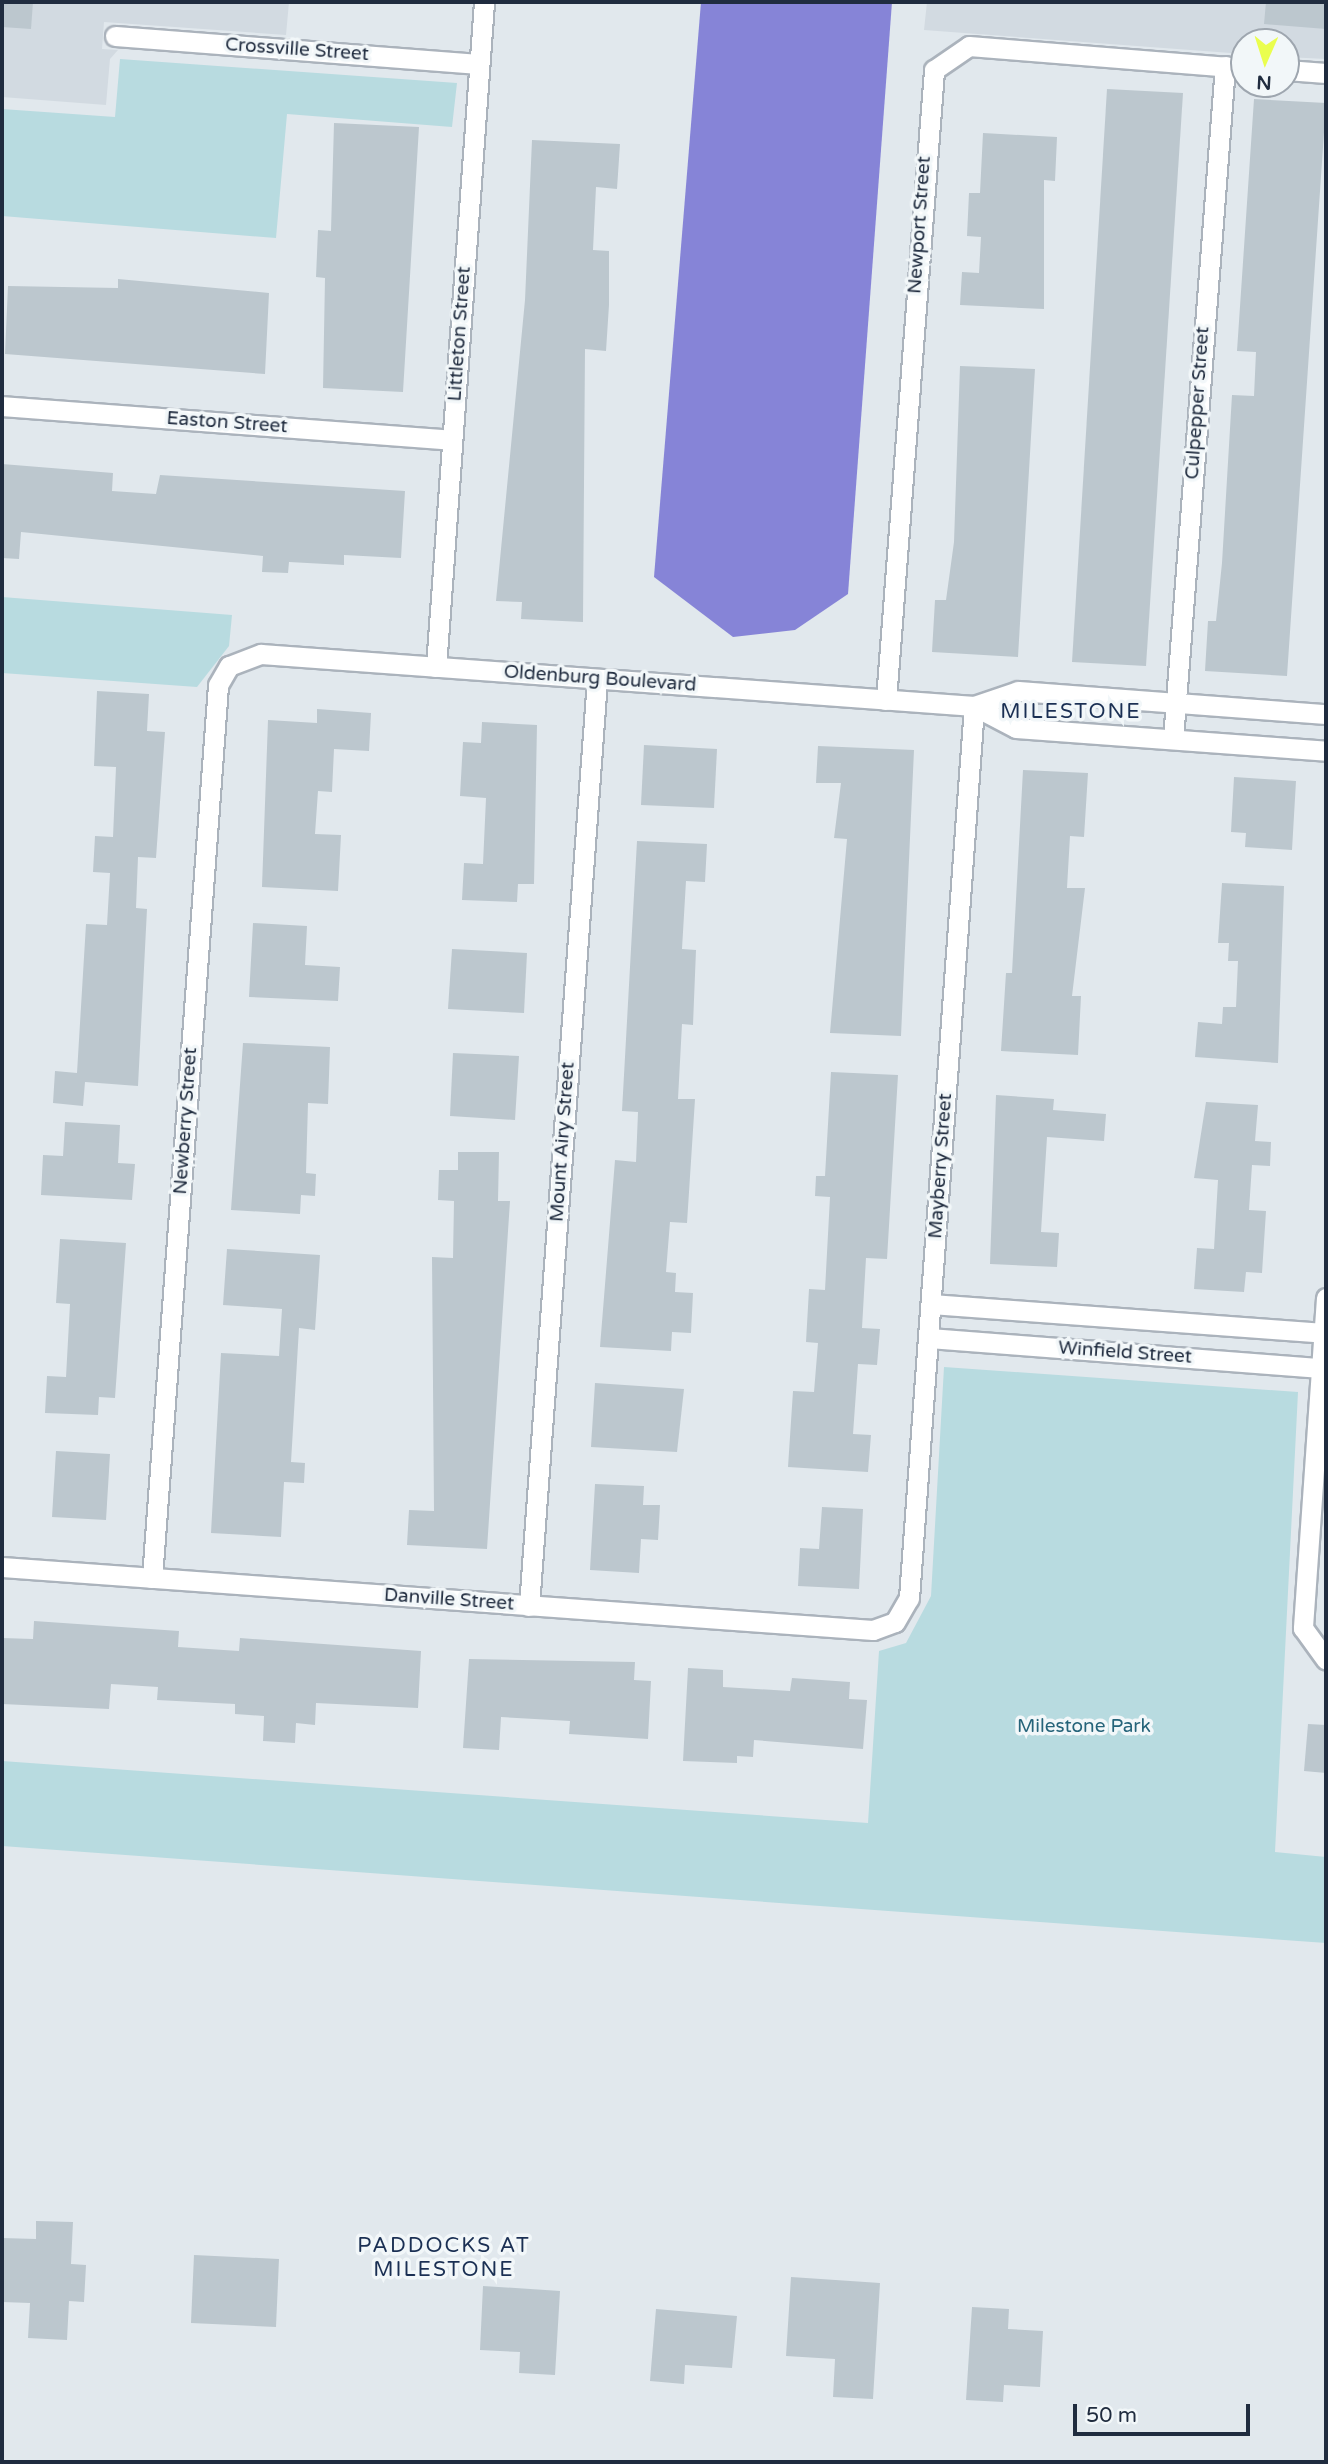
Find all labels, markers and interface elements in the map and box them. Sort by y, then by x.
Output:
north arrow [1230,28,1300,98]
street label: Crossville Street [224,34,370,66]
text: N [1256,71,1272,93]
street label: Newport Street [904,155,936,295]
street label: Littleton Street [444,266,476,402]
street label: Culpepper Street [1181,326,1215,480]
street label: Easton Street [166,407,288,439]
street label: Oldenburg Boulevard [503,661,697,697]
district label: MILESTONE [1001,699,1141,725]
street label: Newberry Street [169,1047,203,1195]
street label: Mount Airy Street [546,1061,580,1223]
street label: Mayberry Street [925,1092,957,1240]
street label: Winfield Street [1057,1337,1193,1369]
street label: Danville Street [383,1584,515,1616]
park label: Milestone Park [1017,1716,1151,1738]
district label: PADDOCKS AT MILESTONE [359,2233,529,2283]
scale bar [1076,2390,1253,2434]
text: 50 m [1086,2403,1137,2428]

